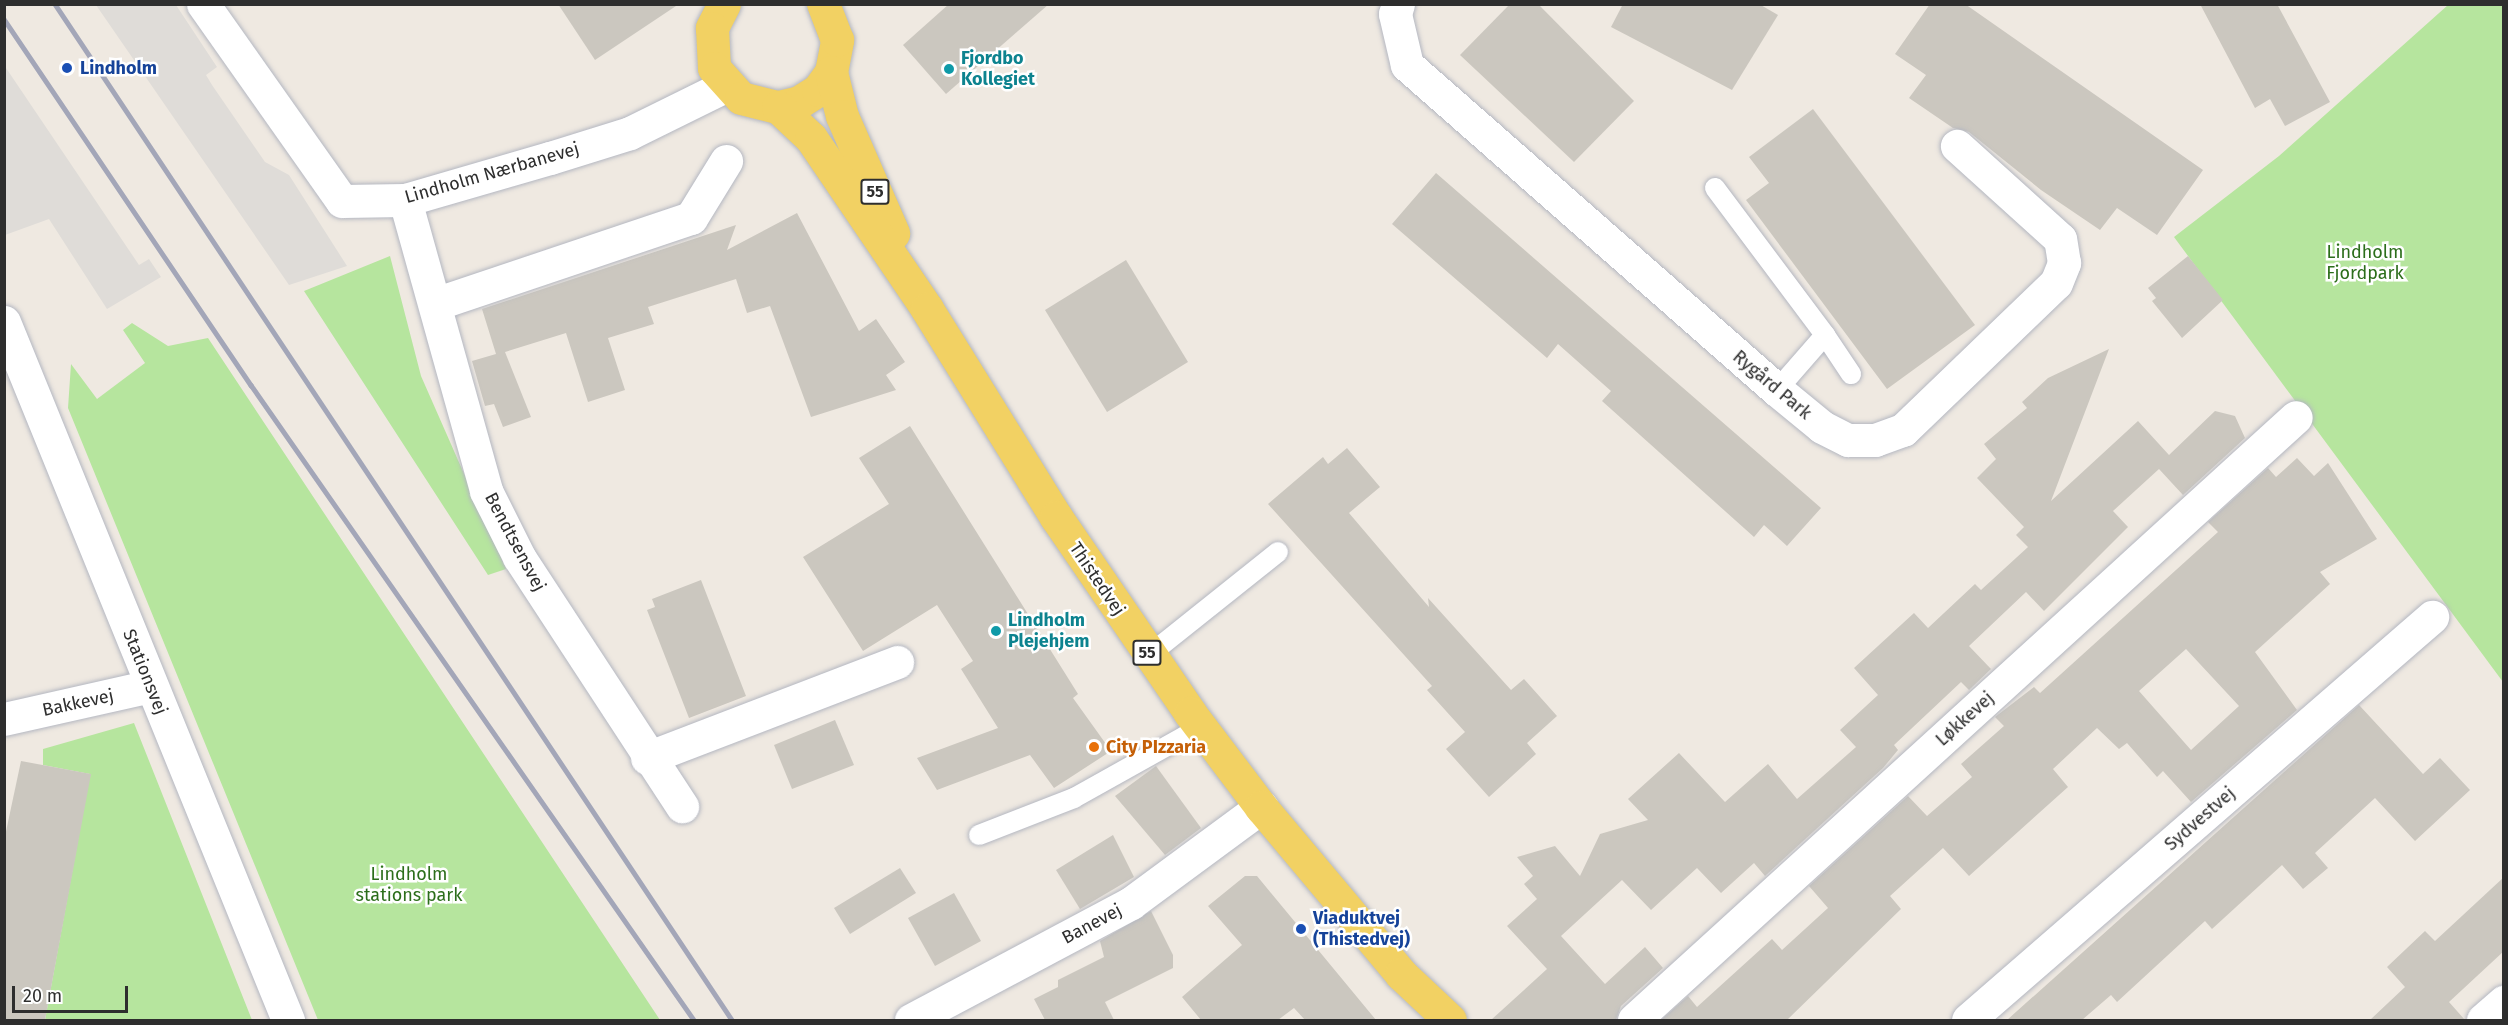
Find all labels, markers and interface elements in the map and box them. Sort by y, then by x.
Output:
place label: Fjordbo Kollegiet [961,48,1035,90]
place label: Lindholm [80,57,157,79]
marker: Lindholm [58,59,76,77]
marker: Fjordbo Kollegiet [942,62,956,76]
street label: Lindholm Nærbanevej [402,138,582,208]
road number: 55 [860,179,890,205]
park label: Lindholm Fjordpark [2326,242,2404,284]
street label: Rygård Park [1728,346,1816,424]
street label: Bendtsensvej [480,489,550,595]
street label: Thistedvej [1065,538,1129,620]
place label: Lindholm Plejehjem [1008,610,1089,652]
marker: Lindholm Plejehjem [989,624,1003,638]
street label: Stationsvej [118,626,172,718]
road number: 55 [1132,640,1162,666]
street label: Bakkevej [40,685,116,721]
street label: Løkkevej [1932,687,1998,751]
place label: City PIzzaria [1106,736,1206,758]
marker: City PIzzaria [1087,740,1101,754]
street label: Sydvestvej [2160,783,2240,855]
park label: Lindholm stations park [356,864,462,906]
street label: Banevej [1058,899,1126,949]
place label: Viaduktvej (Thistedvej) [1313,908,1410,950]
marker: Viaduktvej (Thistedvej) [1294,922,1308,936]
scale bar [15,974,130,1012]
text: 20 m [23,985,62,1007]

